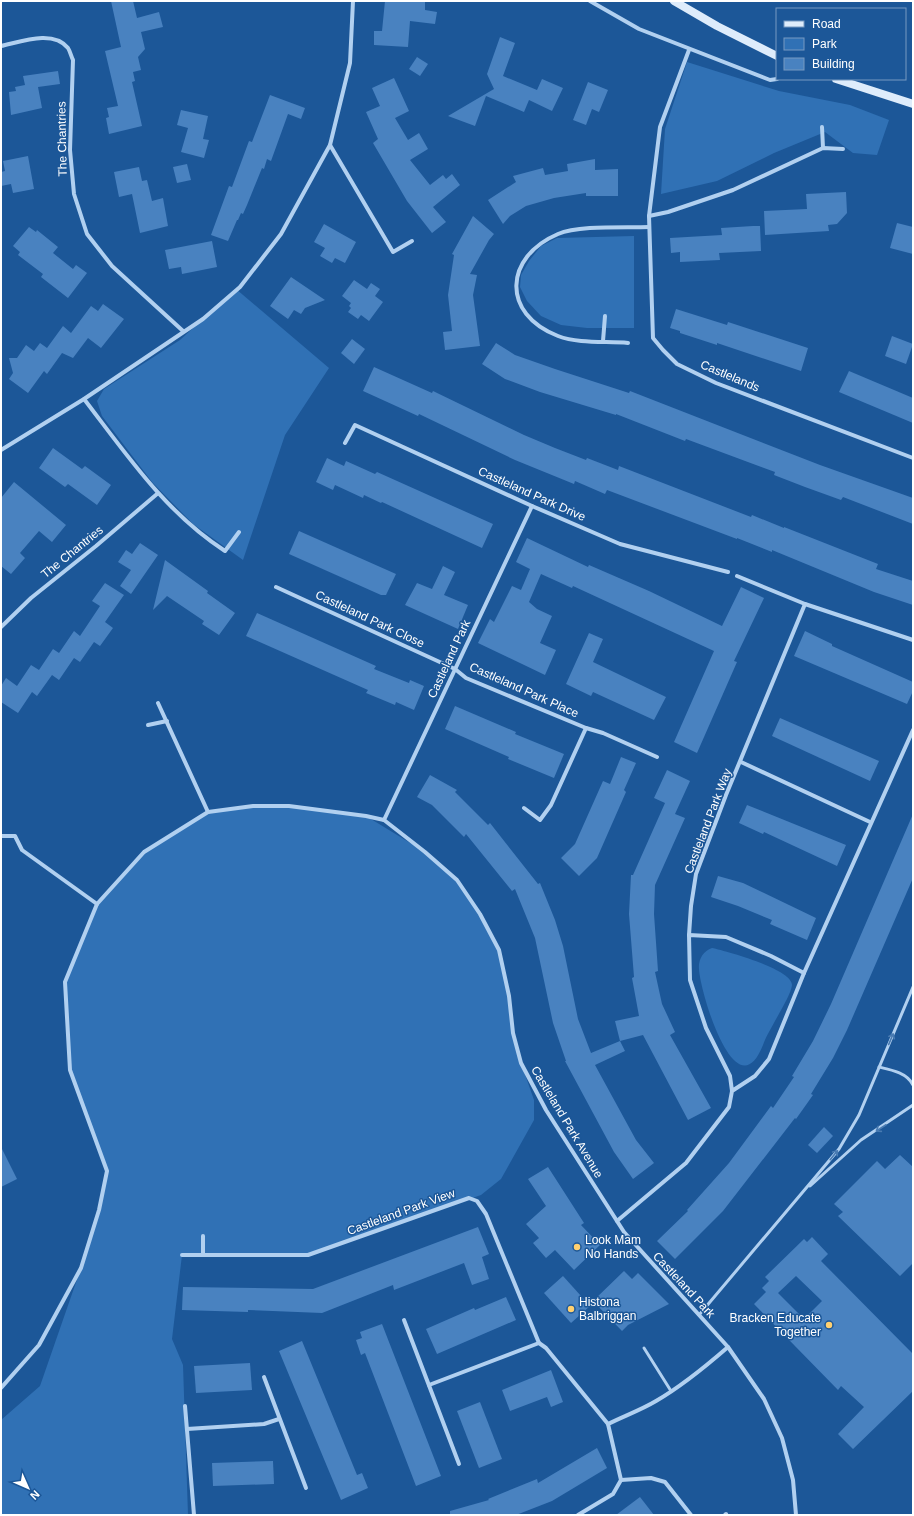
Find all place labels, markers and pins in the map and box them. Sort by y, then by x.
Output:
place label: Look Mam No Hands [585,1233,641,1261]
marker: Look Mam No Hands [572,1242,582,1252]
place label: Histona Balbriggan [579,1295,636,1323]
marker: Histona Balbriggan [566,1304,576,1314]
place label: Bracken Educate Together [730,1311,821,1339]
marker: Bracken Educate Together [824,1320,834,1330]

